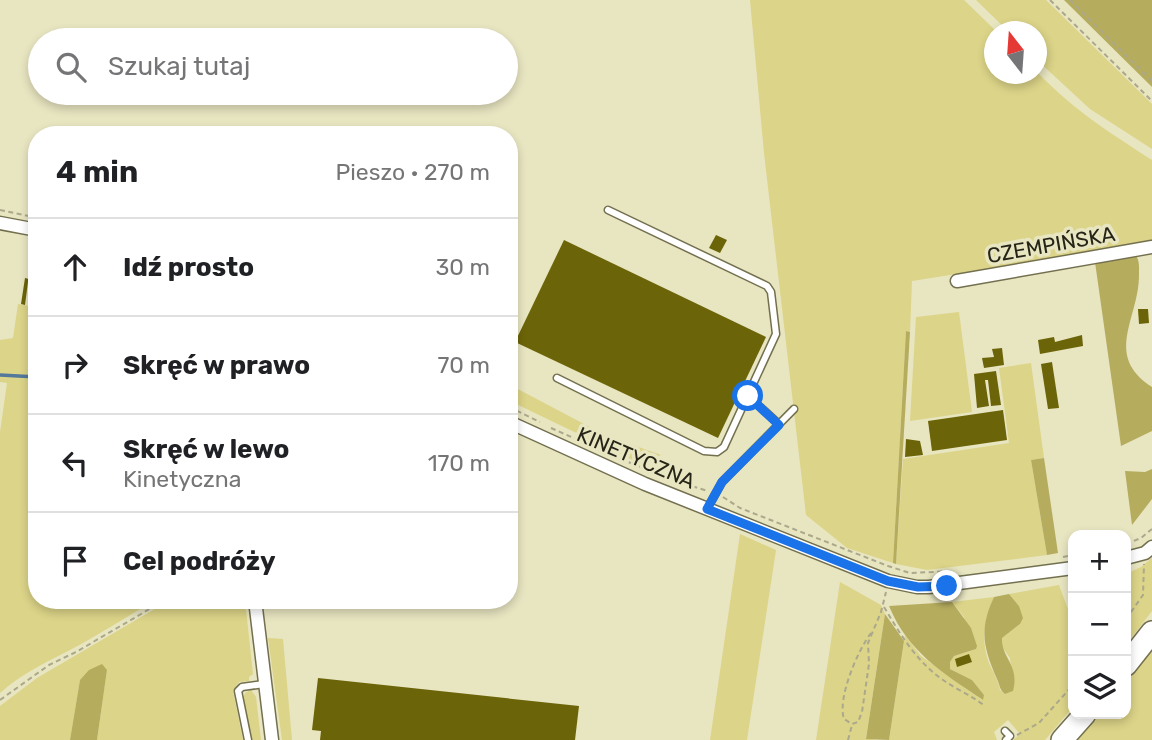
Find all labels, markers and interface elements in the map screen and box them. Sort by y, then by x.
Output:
north arrow [984,21,1047,84]
search box [28,28,518,105]
icon: search [52,48,90,86]
text: Szukaj tutaj [108,51,250,82]
text: 4 min [56,154,138,190]
text: Pieszo · 270 m [335,158,490,186]
street label: CZEMPIŃSKA [985,221,1117,268]
icon: ahead [56,248,94,286]
text: Idź prosto [123,252,254,283]
text: 30 m [435,253,490,281]
icon: right [56,346,94,384]
text: Skręć w prawo [123,350,310,381]
text: 70 m [438,351,490,379]
route start [732,380,763,411]
street label: KINETYCZNA [573,421,699,494]
text: Skręć w lewo [123,434,289,465]
icon: left [56,444,94,482]
text: 170 m [428,449,490,477]
text: Kinetyczna [123,465,241,493]
map controls [1068,530,1131,719]
button: + [1068,530,1131,593]
icon: arrive [56,542,94,580]
text: Cel podróży [123,546,276,577]
route end [931,570,962,601]
button: − [1068,593,1131,656]
button: layers [1068,656,1131,719]

